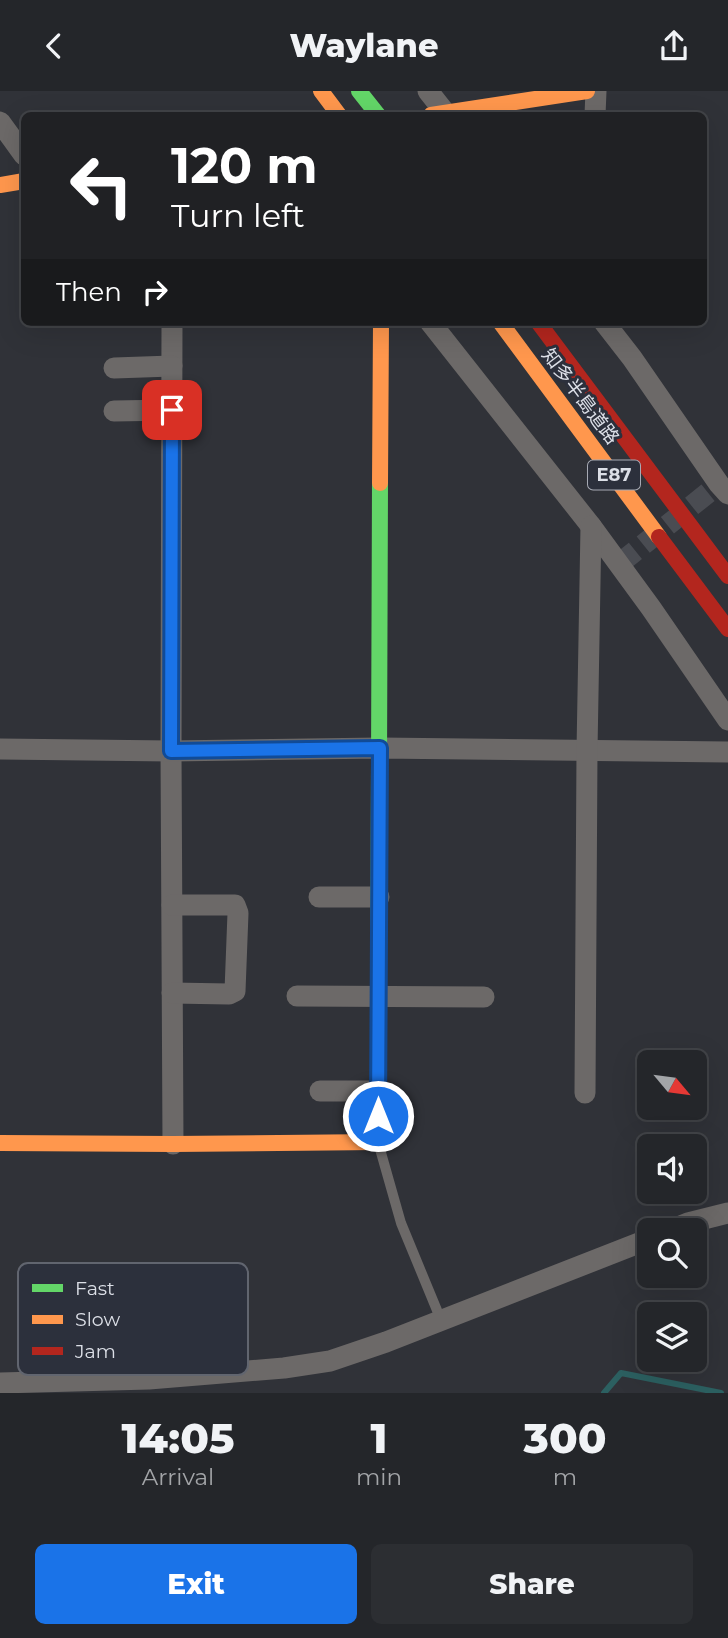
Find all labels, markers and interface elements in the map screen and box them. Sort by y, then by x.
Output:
text: Waylane [289,26,439,65]
icon: back [35,27,73,65]
icon: share [655,27,693,65]
text: 120 m [171,136,318,195]
icon: left [56,140,147,231]
text: Turn left [171,196,305,235]
icon: right [136,273,174,311]
text: Then [56,276,122,308]
street label: 知多半島道路 [537,344,624,449]
pin [142,380,202,440]
icon: arrive [153,391,191,429]
road number: E87 [588,461,640,489]
north arrow [637,1050,707,1120]
map controls [637,1050,707,1372]
position arrow [341,1079,415,1153]
button: sound [637,1134,707,1204]
button: search [637,1218,707,1288]
legend [18,1263,248,1375]
text: Fast [75,1277,115,1300]
button: layers [637,1302,707,1372]
text: Slow [75,1308,120,1331]
text: Jam [74,1340,116,1363]
text: 14:05 [122,1412,234,1464]
text: 1 [371,1412,388,1464]
text: 300 [524,1412,606,1464]
text: Arrival [142,1463,214,1491]
text: min [356,1463,402,1491]
text: m [553,1463,577,1491]
button: Exit [35,1544,357,1624]
button: Share [371,1544,693,1624]

